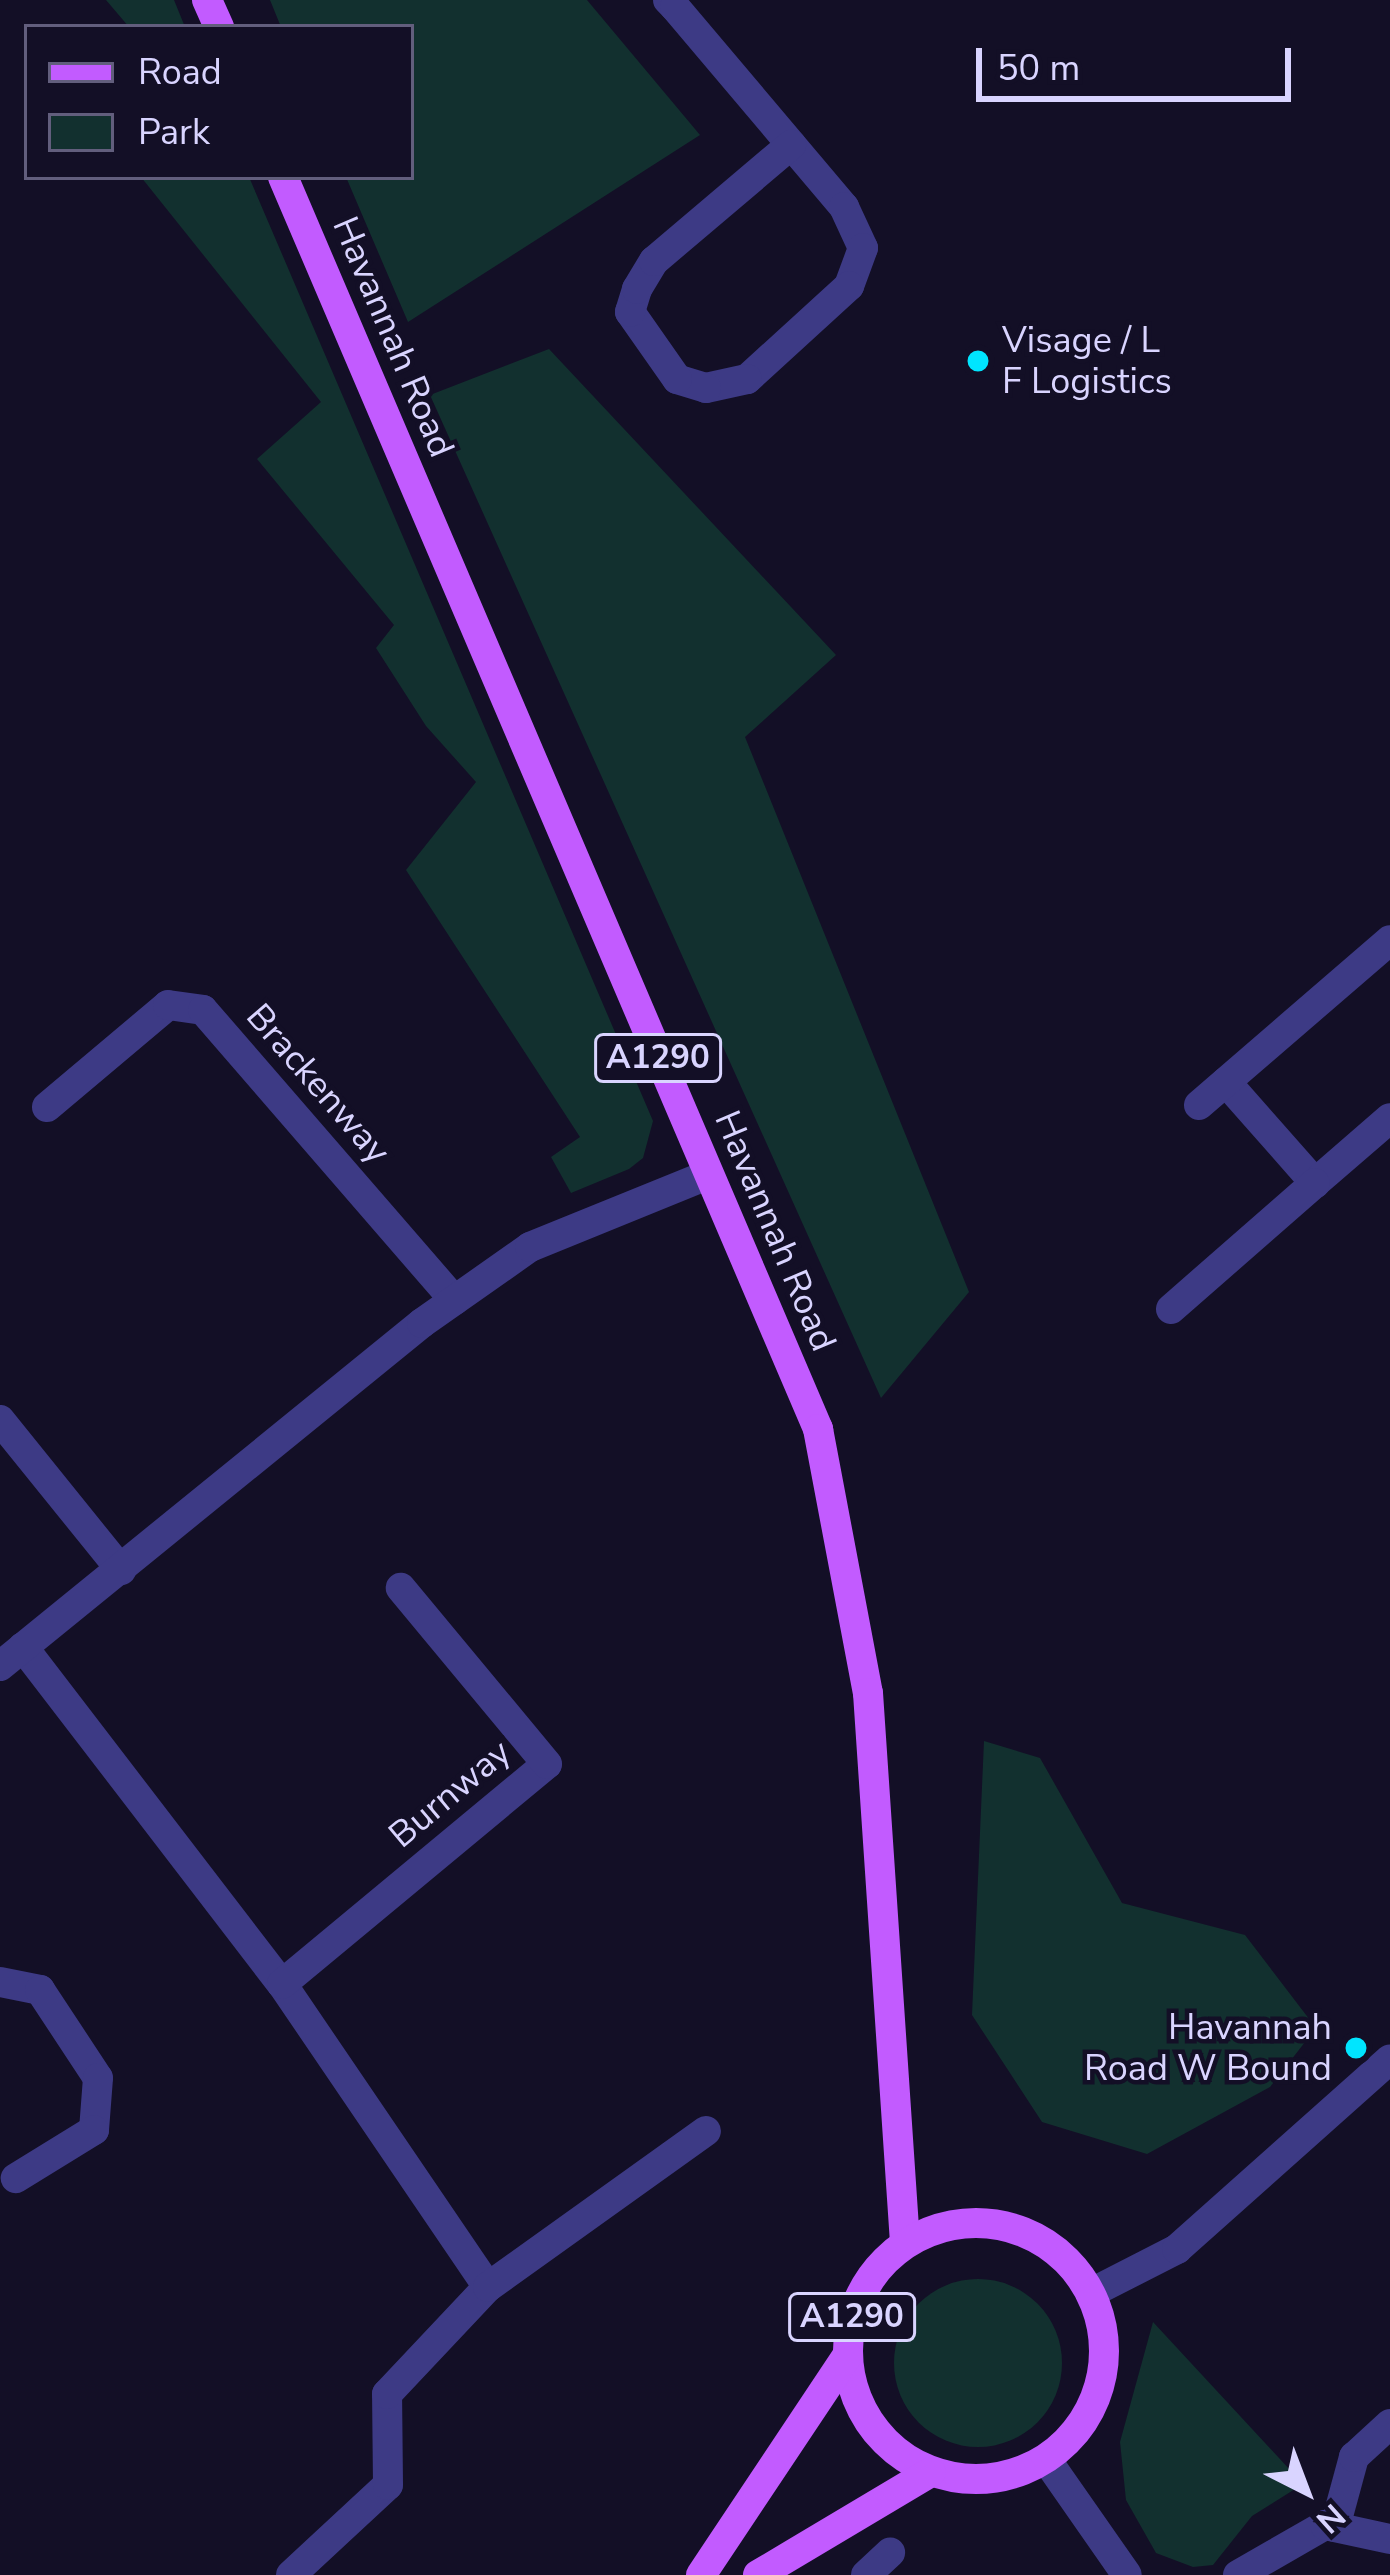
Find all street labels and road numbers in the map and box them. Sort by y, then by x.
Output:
street label: Havannah Road [323,210,463,464]
street label: Brackenway [237,995,399,1173]
road number: A1290 [592,1031,724,1085]
street label: Havannah Road [705,1104,845,1358]
street label: Burnway [381,1731,519,1857]
road number: A1290 [786,2290,918,2344]

